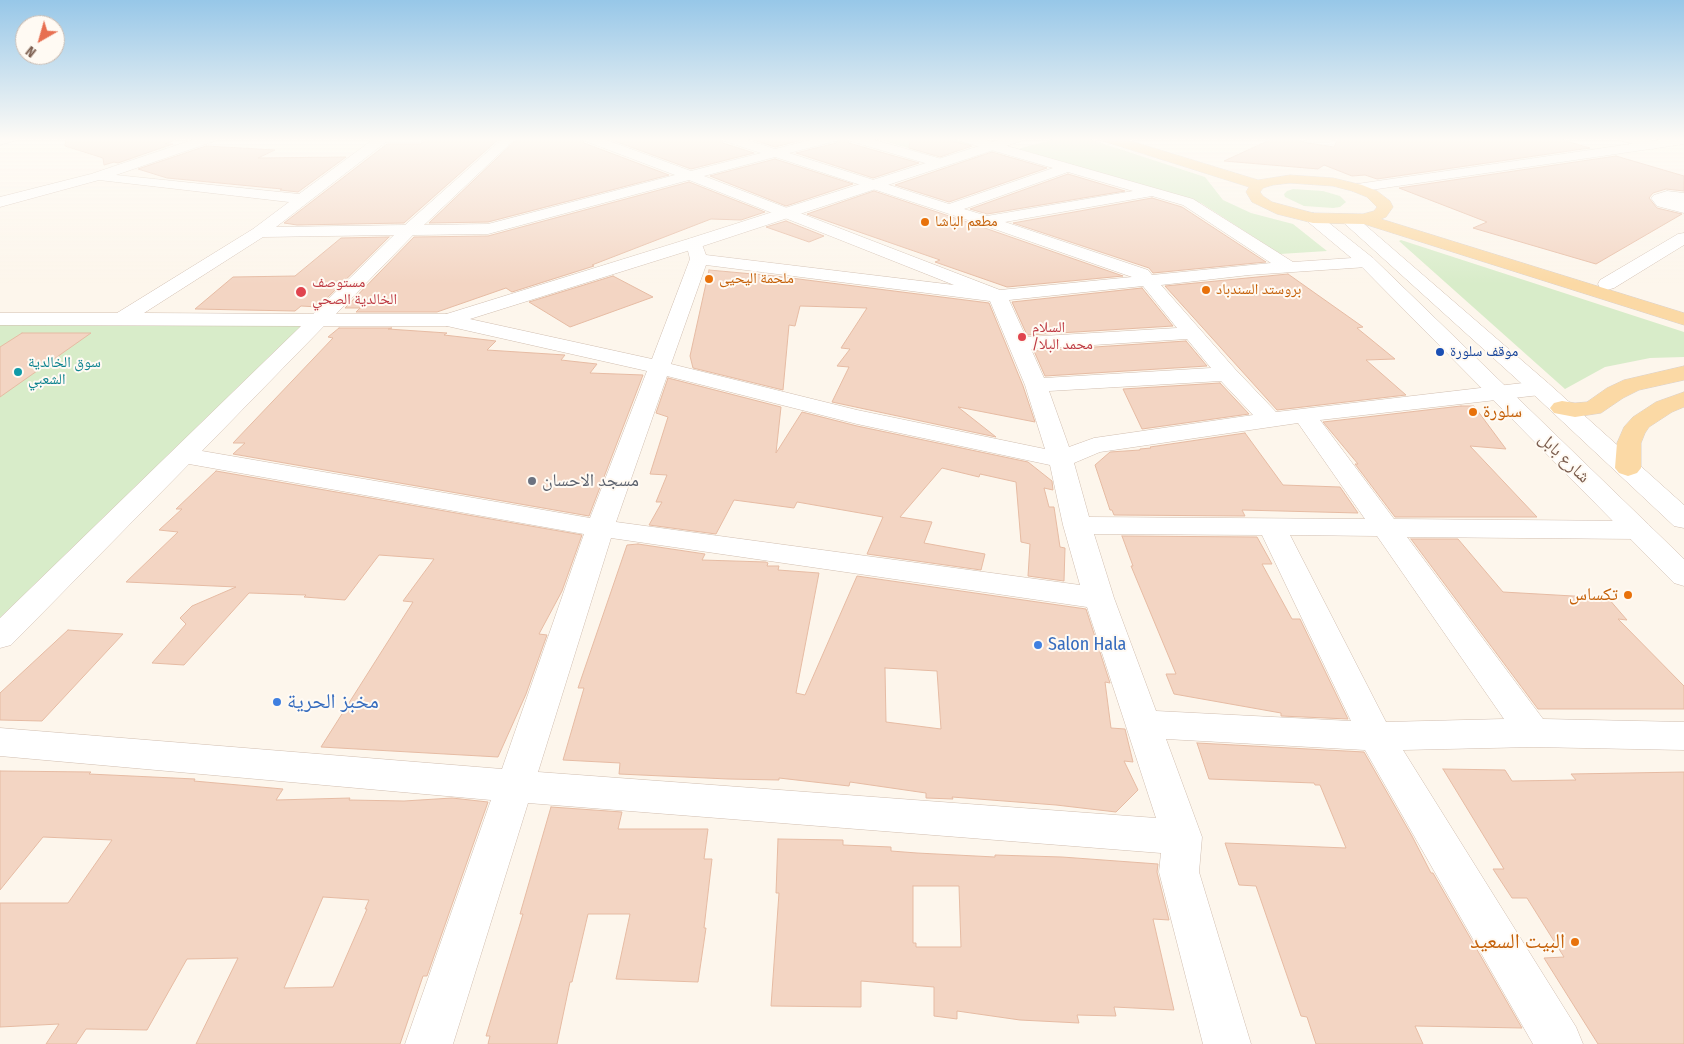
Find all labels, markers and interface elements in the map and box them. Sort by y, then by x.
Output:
north arrow [15,15,65,65]
text: N [23,42,40,61]
place label: مطعم الباشا [935,213,998,231]
marker: مطعم الباشا [919,216,931,228]
place label: ملحمة اليحيى [719,270,794,288]
marker: ملحمة اليحيى [703,273,715,285]
place label: مستوصف الخالدية الصحي [312,274,397,309]
place label: بروستد السندباد [1216,281,1301,299]
marker: بروستد السندباد [1200,284,1212,296]
marker: مستوصف الخالدية الصحي [294,285,308,299]
place label: السلام /محمد البلا [1032,319,1093,354]
marker: السلام /محمد البلا [1016,331,1028,343]
place label: موقف سلورة [1450,343,1518,361]
marker: موقف سلورة [1434,346,1446,358]
place label: سوق الخالدية الشعبي [28,354,101,389]
marker: سوق الخالدية الشعبي [12,366,24,378]
place label: سلورة [1483,401,1522,423]
marker: سلورة [1467,406,1479,418]
street label: شارع بابل [1534,428,1594,488]
place label: مسجد الاحسان [542,470,639,492]
marker: مسجد الاحسان [526,475,538,487]
place label: تكساس [1569,584,1618,606]
marker: تكساس [1622,589,1634,601]
place label: Salon Hala [1048,634,1126,656]
marker: Salon Hala [1032,639,1044,651]
place label: مخبز الحرية [287,689,379,715]
marker: مخبز الحرية [271,696,283,708]
place label: البيت السعيد [1470,929,1565,955]
marker: البيت السعيد [1569,936,1581,948]

